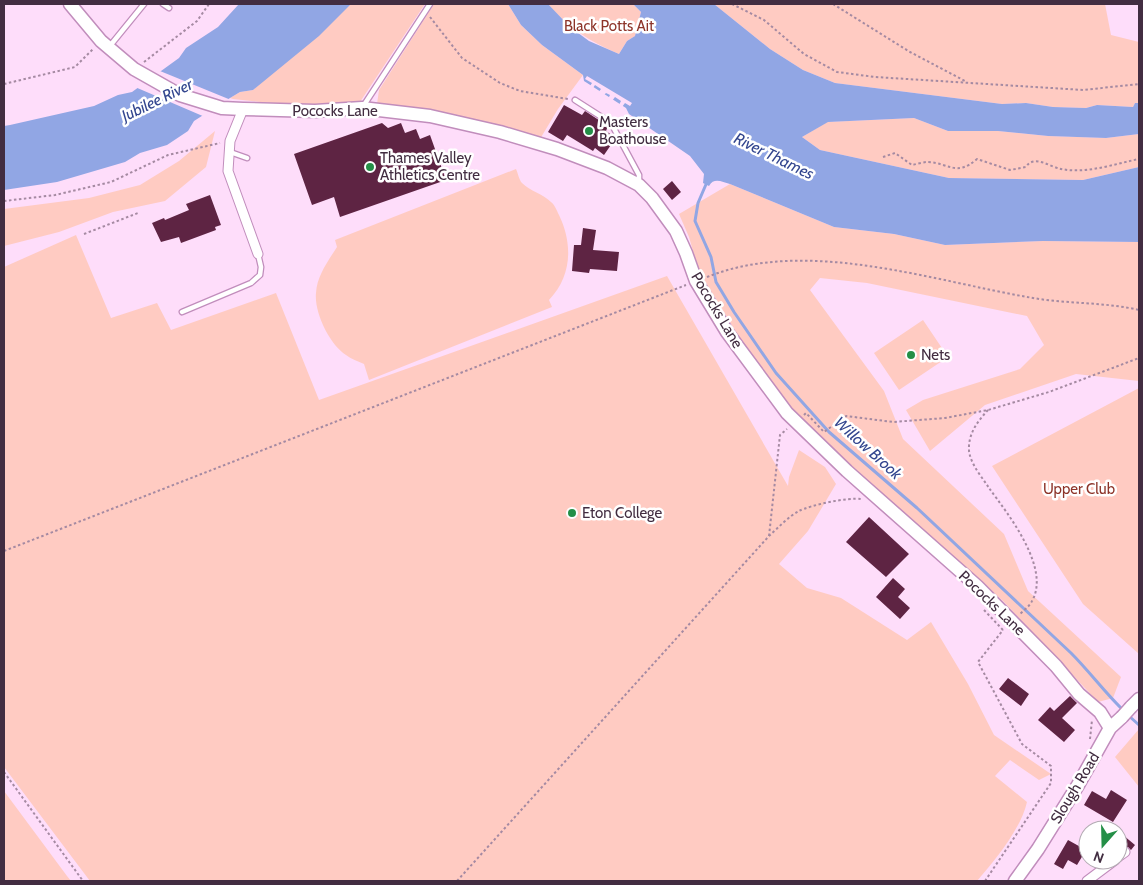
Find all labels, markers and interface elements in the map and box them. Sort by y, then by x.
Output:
park label: Black Potts Ait [564,17,654,35]
water label: Jubilee River [116,74,197,126]
street label: Pococks Lane [292,102,378,120]
place label: Masters Boathouse [599,113,667,148]
marker: Masters Boathouse [583,125,595,137]
water label: River Thames [731,129,817,183]
place label: Thames Valley Athletics Centre [380,149,480,184]
marker: Thames Valley Athletics Centre [364,161,376,173]
street label: Pococks Lane [687,269,747,352]
place label: Nets [921,346,950,364]
marker: Nets [905,349,917,361]
water label: Willow Brook [830,413,907,484]
park label: Upper Club [1043,480,1115,498]
place label: Eton College [582,504,663,522]
marker: Eton College [566,507,578,519]
street label: Pococks Lane [955,567,1029,639]
street label: Slough Road [1047,749,1103,827]
north arrow [1078,820,1128,870]
text: N [1091,847,1106,867]

